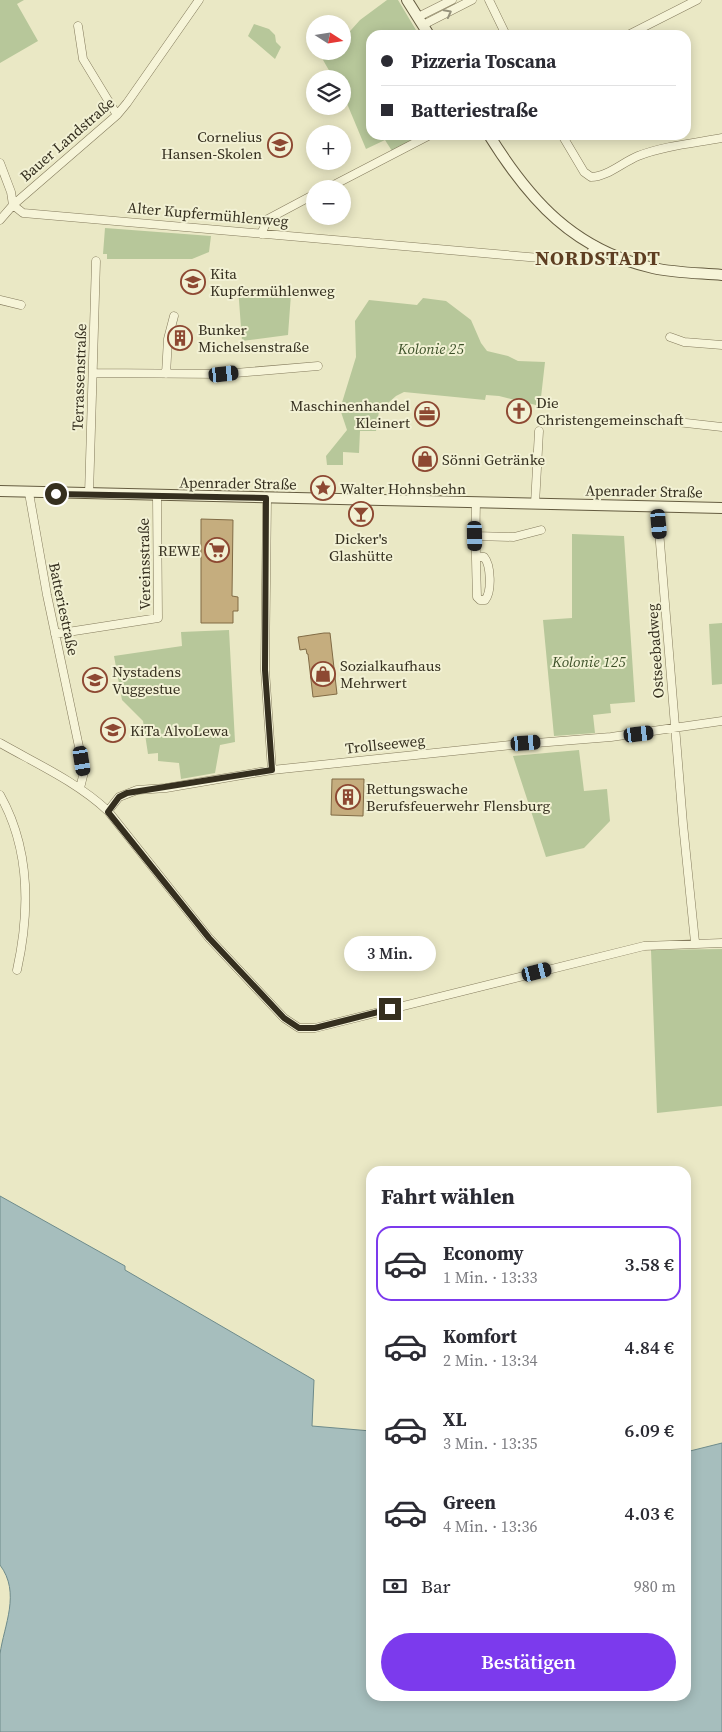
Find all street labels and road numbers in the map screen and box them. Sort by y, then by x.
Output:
street label: Bauer Landstraße [15,92,119,186]
street label: Alter Kupfermühlenweg [127,197,290,232]
street label: Terrassenstraße [67,323,91,431]
street label: Apenrader Straße [179,471,297,495]
street label: Apenrader Straße [585,479,703,503]
street label: Vereinsstraße [133,517,155,610]
street label: Batteriestraße [44,560,84,658]
street label: Ostseebadweg [641,603,669,699]
street label: Trollseeweg [344,729,426,759]

